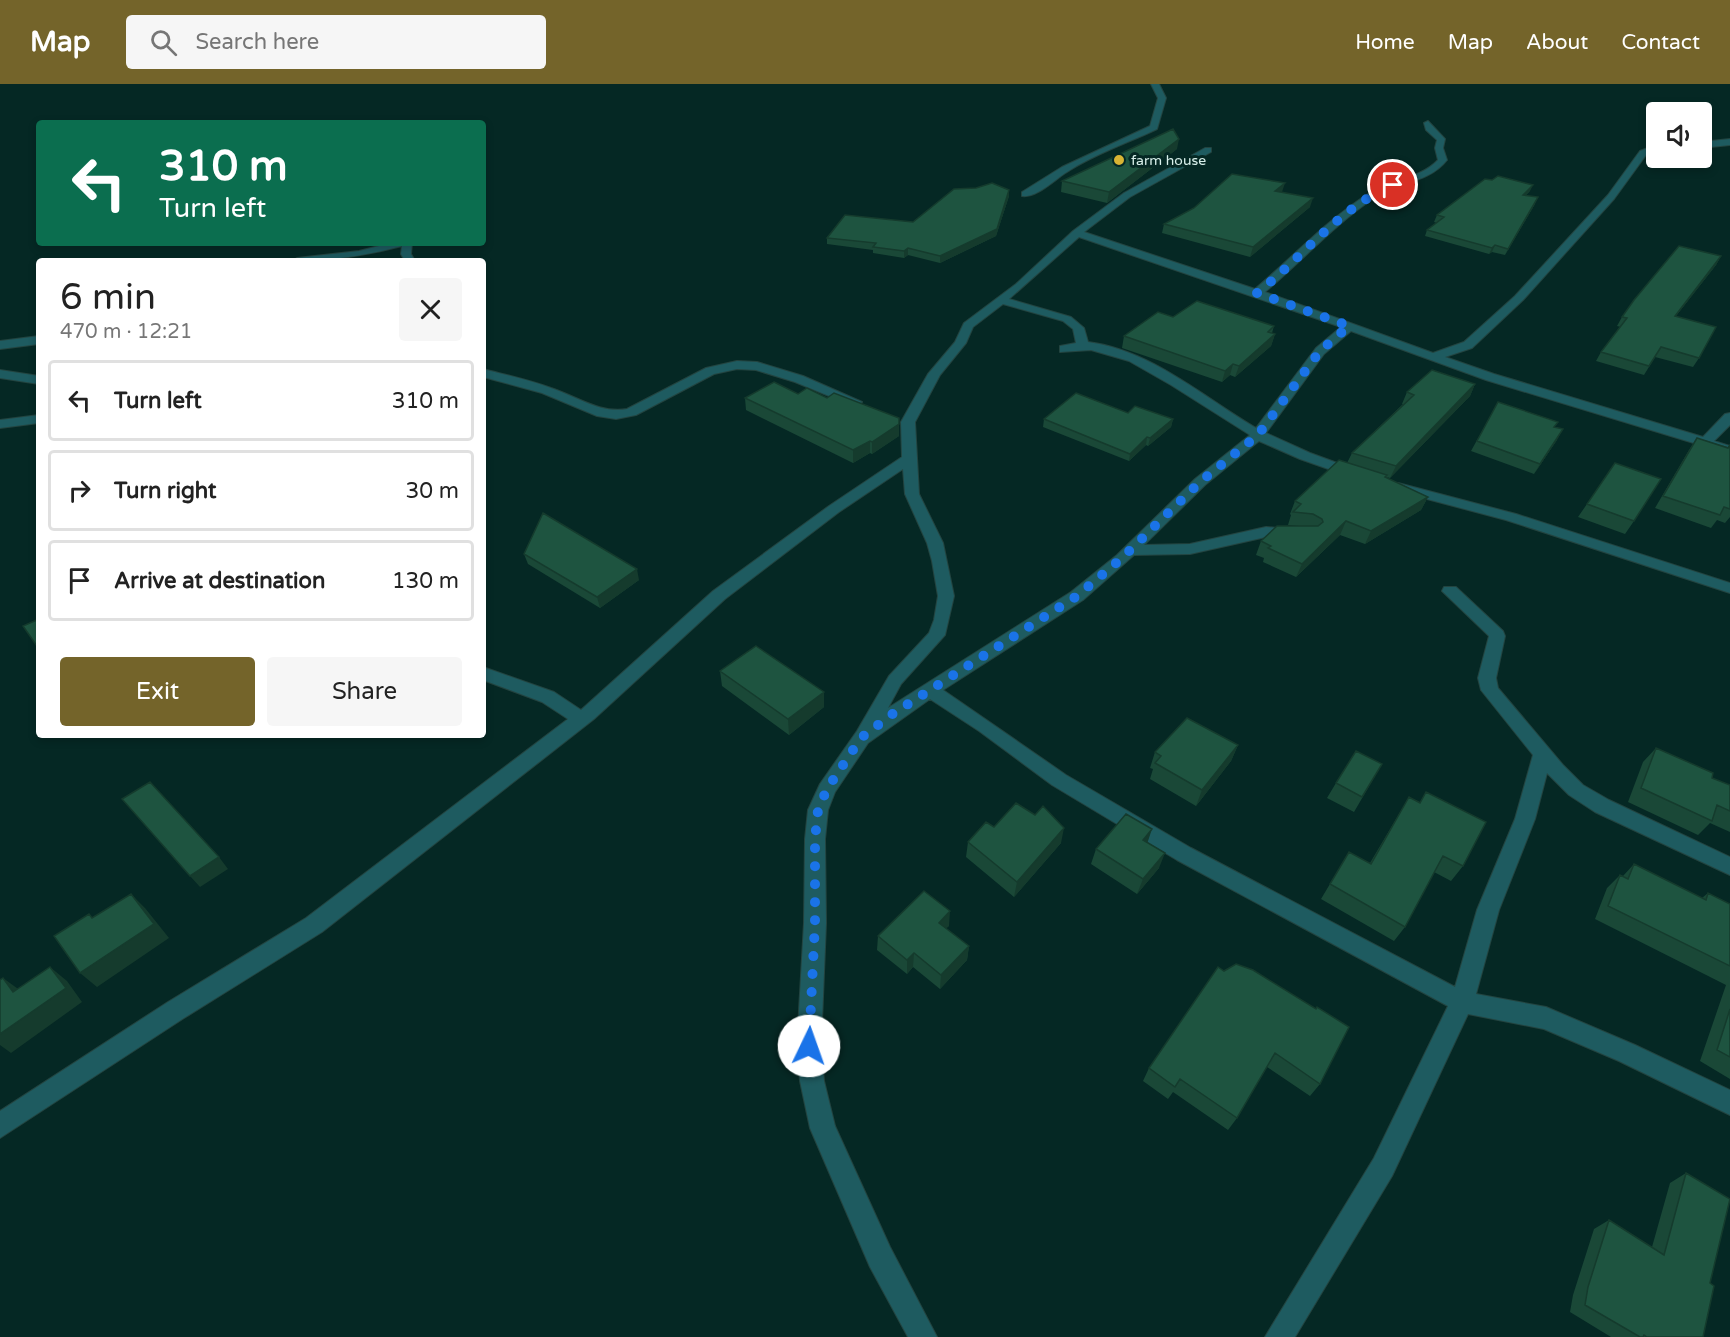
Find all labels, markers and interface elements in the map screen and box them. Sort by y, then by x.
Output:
search box [126,15,546,69]
text: Map [30,25,90,59]
icon: search [147,26,180,59]
text: Search here [195,29,319,55]
text: Home [1355,30,1415,55]
text: Map [1448,30,1493,55]
text: About [1526,30,1588,55]
text: Contact [1621,30,1700,55]
map controls [1646,102,1712,168]
button: sound [1646,102,1712,168]
text: 310 m [159,141,288,192]
icon: left [60,144,138,222]
place label: farm house [1131,152,1206,169]
marker: farm house [1112,153,1126,167]
pin [1367,159,1418,210]
icon: arrive [1376,168,1409,201]
text: Turn left [159,192,266,225]
text: 6 min [60,276,156,319]
button: close [399,278,462,341]
text: 470 m · 12:21 [60,320,192,344]
icon: left [63,384,96,417]
text: Turn left [114,388,202,414]
text: 310 m [392,388,459,414]
icon: right [63,474,96,507]
text: Turn right [114,478,216,504]
text: 30 m [405,478,459,504]
icon: arrive [63,564,96,597]
text: Arrive at destination [114,568,325,594]
text: 130 m [392,568,459,594]
button: Exit [60,657,255,726]
button: Share [267,657,462,726]
position arrow [777,1014,841,1078]

